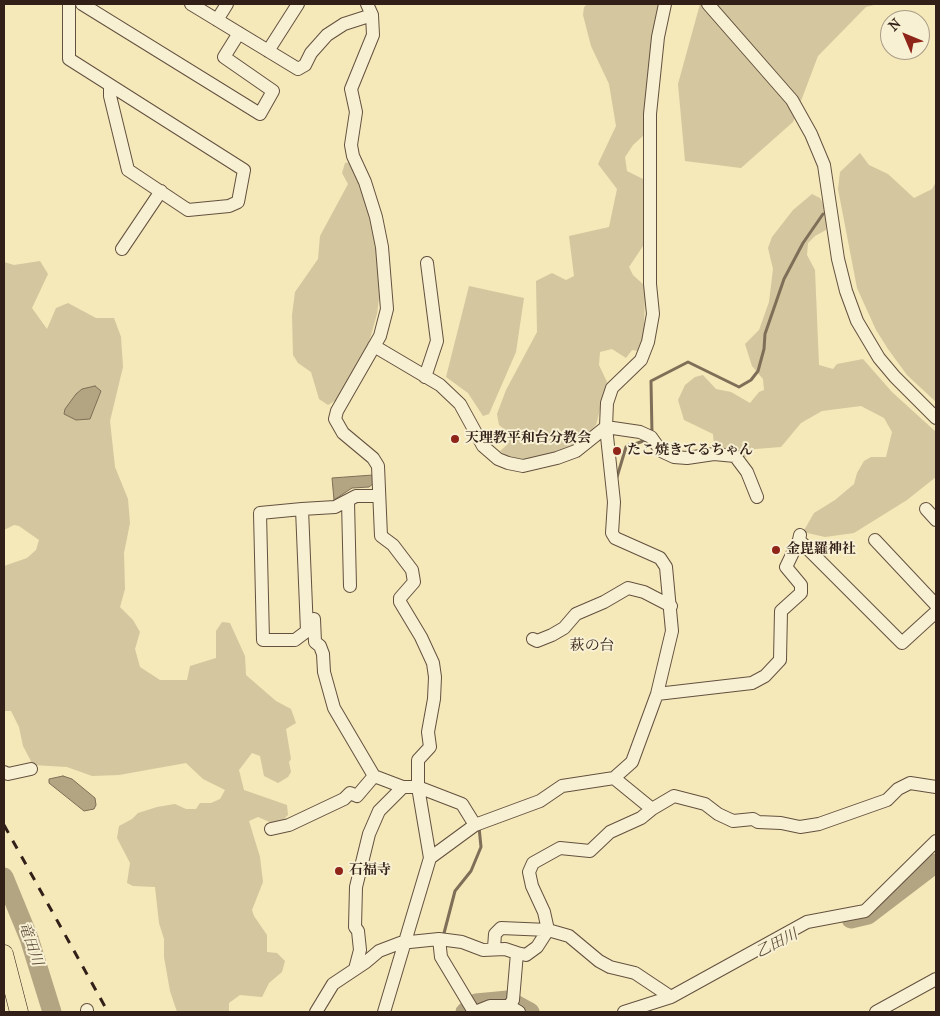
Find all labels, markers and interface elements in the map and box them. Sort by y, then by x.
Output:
north arrow [880,10,930,60]
text: N [885,15,905,35]
place label: 天理教平和台分教会 [465,431,591,447]
marker: 天理教平和台分教会 [449,433,461,445]
place label: たこ焼きてるちゃん [627,443,753,459]
marker: たこ焼きてるちゃん [611,445,623,457]
place label: 金毘羅神社 [786,542,856,558]
marker: 金毘羅神社 [770,544,782,556]
district label: 萩の台 [570,637,614,655]
place label: 石福寺 [349,863,391,879]
marker: 石福寺 [333,865,345,877]
water label: 竜田川 [14,920,46,968]
water label: 乙田川 [753,926,801,962]

